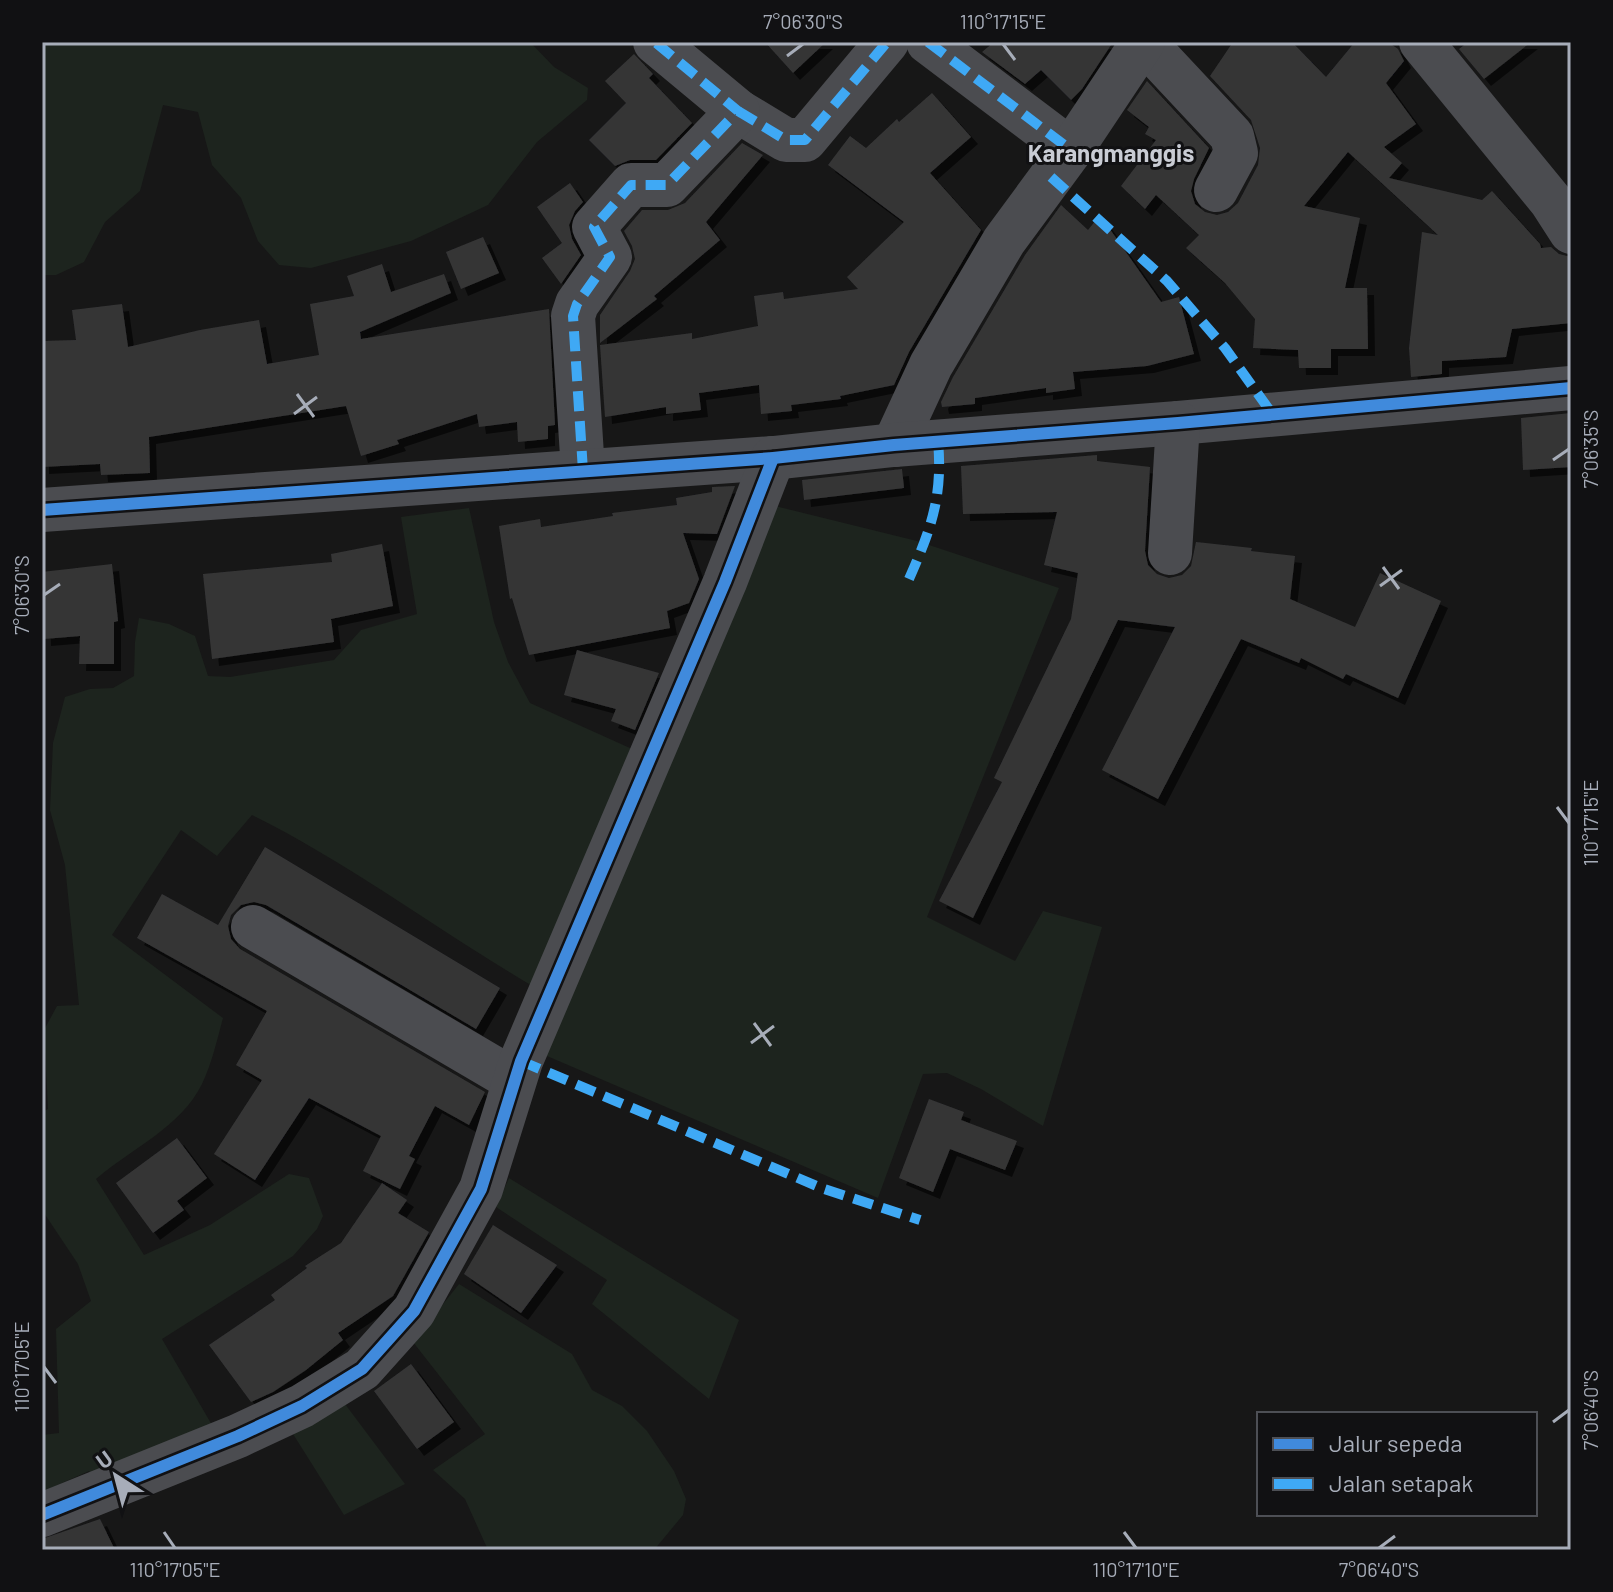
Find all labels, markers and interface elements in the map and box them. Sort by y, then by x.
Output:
text: 7°06'30"S [763,9,843,33]
text: 110°17'15"E [960,9,1046,33]
district label: Karangmanggis [1028,138,1194,167]
text: 7°06'35"S [1578,410,1602,488]
text: 7°06'30"S [9,555,33,635]
text: 110°17'15"E [1578,780,1602,866]
text: 110°17'05"E [9,1321,33,1413]
text: 7°06'40"S [1578,1370,1602,1450]
legend [1257,1412,1537,1516]
text: Jalur sepeda [1329,1428,1463,1457]
north arrow [76,1436,156,1516]
text: U [90,1444,117,1474]
text: Jalan setapak [1329,1468,1473,1497]
text: 110°17'05"E [129,1557,221,1581]
text: 110°17'10"E [1092,1557,1180,1581]
text: 7°06'40"S [1339,1557,1419,1581]

